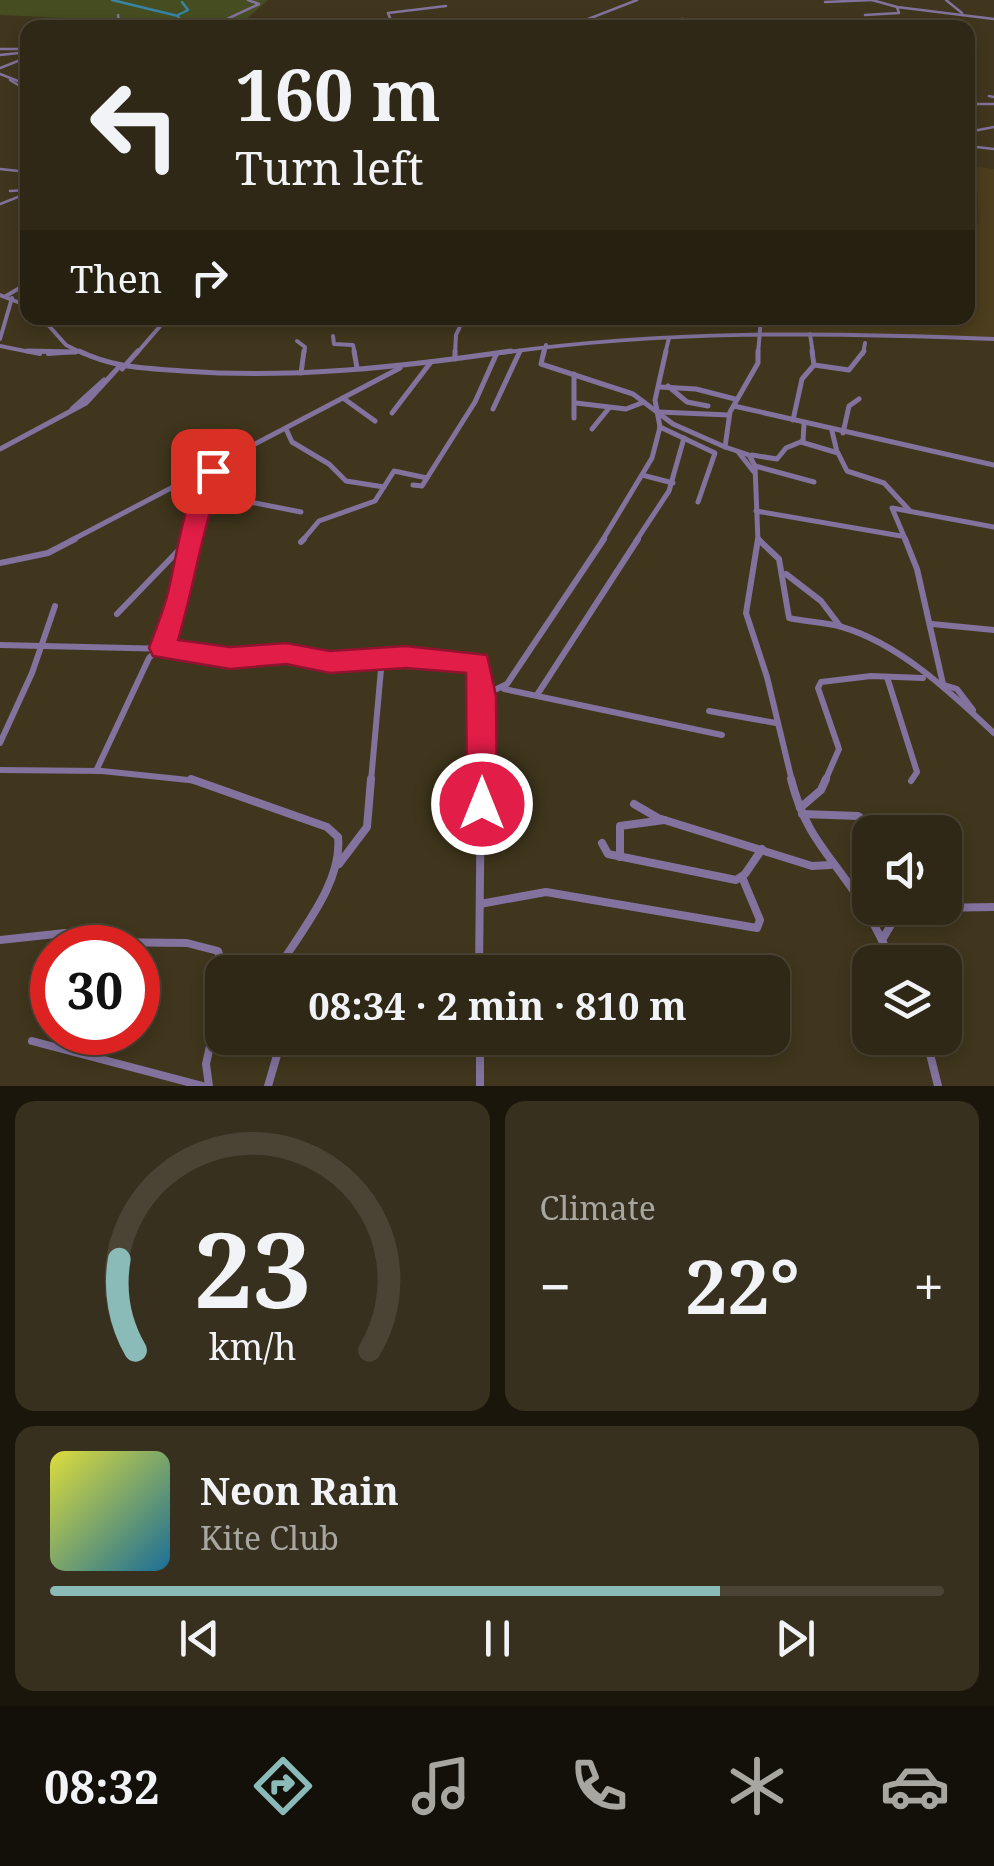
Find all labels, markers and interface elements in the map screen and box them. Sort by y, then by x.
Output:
text: 160 m [235,46,441,142]
icon: left [70,60,200,190]
text: Turn left [235,137,424,198]
icon: right [182,250,237,305]
text: Then [70,252,162,304]
pin [171,429,256,514]
icon: arrive [186,444,241,499]
position arrow [430,752,534,856]
map controls [852,815,962,1055]
button: sound [852,815,962,925]
speed limit sign: 30 [30,925,160,1055]
button: layers [852,945,962,1055]
text: 08:34 · 2 min · 810 m [308,979,687,1031]
text: Climate [540,1186,656,1229]
text: 23 [193,1197,311,1338]
text: 22° [685,1234,800,1336]
text: − [540,1248,571,1323]
text: + [913,1248,944,1323]
text: km/h [208,1322,296,1370]
text: Neon Rain [200,1464,399,1516]
text: Kite Club [200,1516,339,1559]
icon: previous [172,1611,227,1666]
icon: pause [470,1611,525,1666]
icon: next [768,1611,823,1666]
icon: directions [248,1751,318,1821]
icon: music [406,1751,476,1821]
icon: phone [564,1751,634,1821]
icon: climate [722,1751,792,1821]
icon: car [880,1751,950,1821]
text: 08:32 [44,1756,159,1817]

